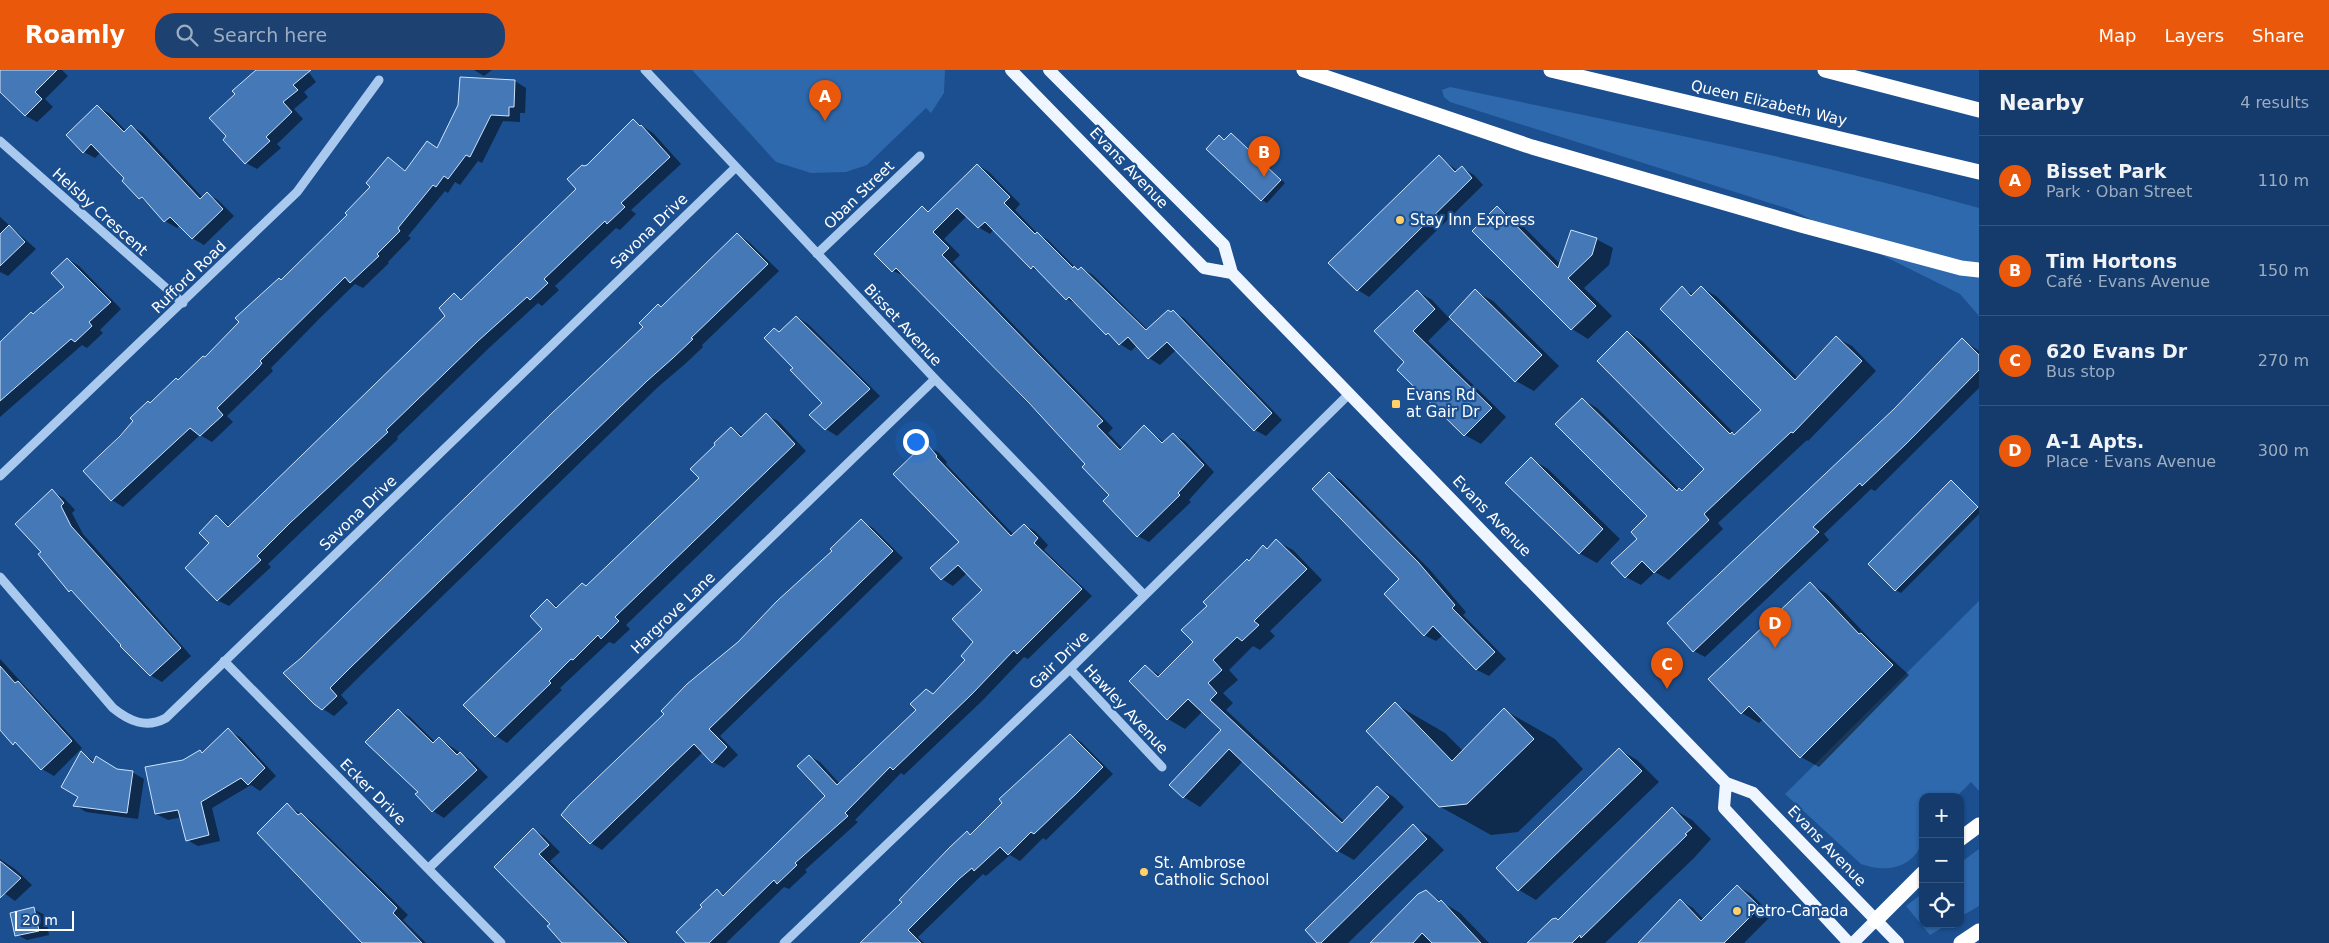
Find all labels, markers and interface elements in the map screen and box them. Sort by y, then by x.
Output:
search box [155,13,505,58]
text: Roamly [25,21,125,49]
icon: search [173,21,201,49]
text: Search here [213,24,327,46]
text: Map [2098,25,2136,46]
text: Layers [2164,25,2224,46]
text: Share [2252,25,2304,46]
street label: Queen Elizabeth Way [1689,76,1849,130]
pin: A [809,80,841,121]
text: Nearby [1999,91,2084,115]
text: 4 results [2240,93,2309,112]
street label: Evans Avenue [1086,124,1172,212]
pin: B [1248,136,1280,177]
street label: Oban Street [820,157,898,233]
text: Bisset Park [2046,160,2166,182]
street label: Helsby Crescent [49,165,151,260]
text: A [2009,171,2021,190]
text: 110 m [2258,171,2309,190]
text: Park · Oban Street [2046,182,2192,201]
street label: Savona Drive [607,190,691,272]
place label: Stay Inn Express [1410,211,1535,229]
marker: Stay Inn Express [1394,214,1406,226]
street label: Rufford Road [148,237,230,317]
text: Tim Hortons [2046,250,2177,272]
text: B [2009,261,2021,280]
text: 150 m [2258,261,2309,280]
text: Café · Evans Avenue [2046,272,2210,291]
street label: Bisset Avenue [860,280,946,370]
text: 620 Evans Dr [2046,340,2187,362]
text: C [2009,351,2021,370]
text: 270 m [2258,351,2309,370]
text: Bus stop [2046,362,2115,381]
place label: Evans Rd at Gair Dr [1406,386,1480,421]
marker: Evans Rd at Gair Dr [1390,398,1402,410]
your location [903,429,929,455]
text: A-1 Apts. [2046,430,2144,452]
text: D [2008,441,2022,460]
text: 300 m [2258,441,2309,460]
text: Place · Evans Avenue [2046,452,2216,471]
street label: Savona Drive [316,472,400,554]
street label: Evans Avenue [1449,472,1535,560]
street label: Hargrove Lane [627,568,719,658]
pin: D [1759,607,1791,648]
street label: Gair Drive [1025,627,1093,693]
pin: C [1651,648,1683,689]
street label: Hawley Avenue [1080,661,1172,757]
street label: Ecker Drive [336,755,410,829]
map controls [1919,793,1964,928]
button: + [1919,793,1964,838]
street label: Evans Avenue [1784,802,1870,890]
button: − [1919,838,1964,883]
place label: St. Ambrose Catholic School [1154,854,1269,889]
marker: St. Ambrose Catholic School [1138,866,1150,878]
button: locate [1919,883,1964,928]
place label: Petro-Canada [1747,902,1848,920]
marker: Petro-Canada [1731,905,1743,917]
scale bar [15,908,74,931]
text: 20 m [22,912,58,928]

